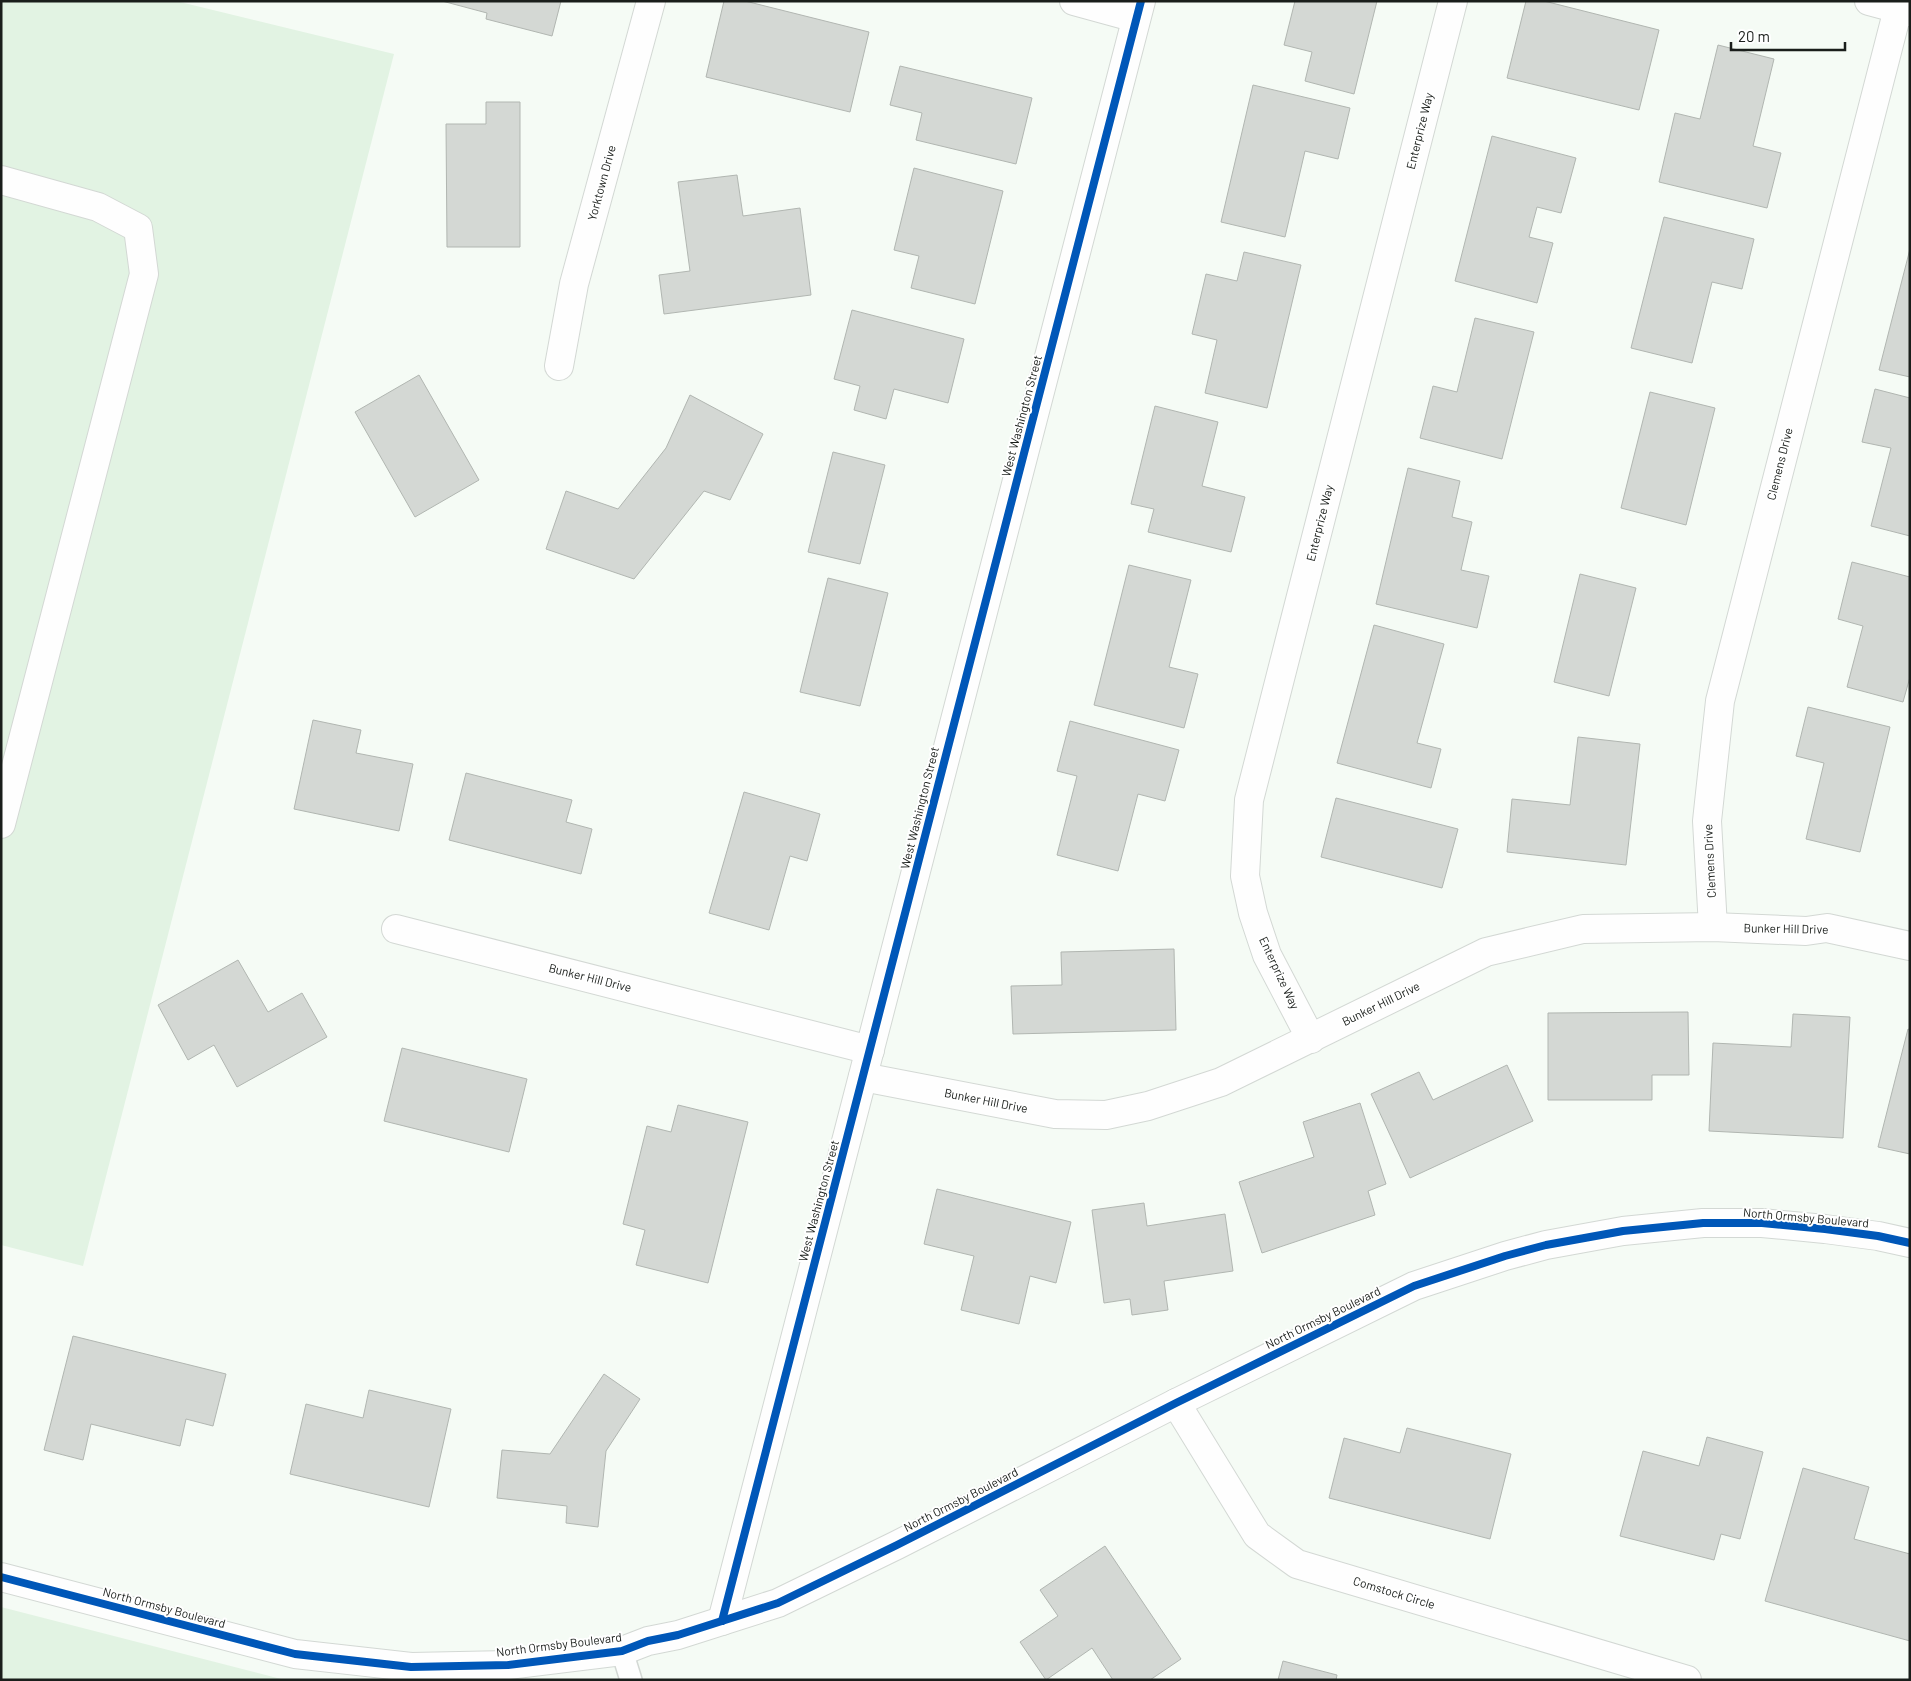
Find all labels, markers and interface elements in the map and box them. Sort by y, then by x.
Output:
scale bar [1731,20,1845,52]
text: 20 m [1738,27,1770,45]
street label: Enterprize Way [1403,91,1435,170]
street label: Yorktown Drive [584,143,618,222]
street label: West Washington Street [998,353,1044,478]
street label: Clemens Drive [1763,426,1795,501]
street label: Enterprize Way [1303,483,1335,562]
street label: West Washington Street [897,745,941,870]
street label: Clemens Drive [1700,824,1718,898]
street label: Bunker Hill Drive [1744,920,1829,936]
street label: Enterprize Way [1257,934,1303,1011]
street label: Bunker Hill Drive [547,960,633,994]
street label: Bunker Hill Drive [1339,978,1422,1028]
street label: Bunker Hill Drive [943,1085,1029,1115]
street label: West Washington Street [795,1138,841,1263]
street label: North Ormsby Boulevard [1743,1205,1870,1229]
street label: North Ormsby Boulevard [1263,1283,1382,1351]
street label: North Ormsby Boulevard [901,1464,1020,1534]
street label: Comstock Circle [1352,1573,1437,1611]
street label: North Ormsby Boulevard [101,1584,227,1630]
street label: North Ormsby Boulevard [495,1629,622,1659]

